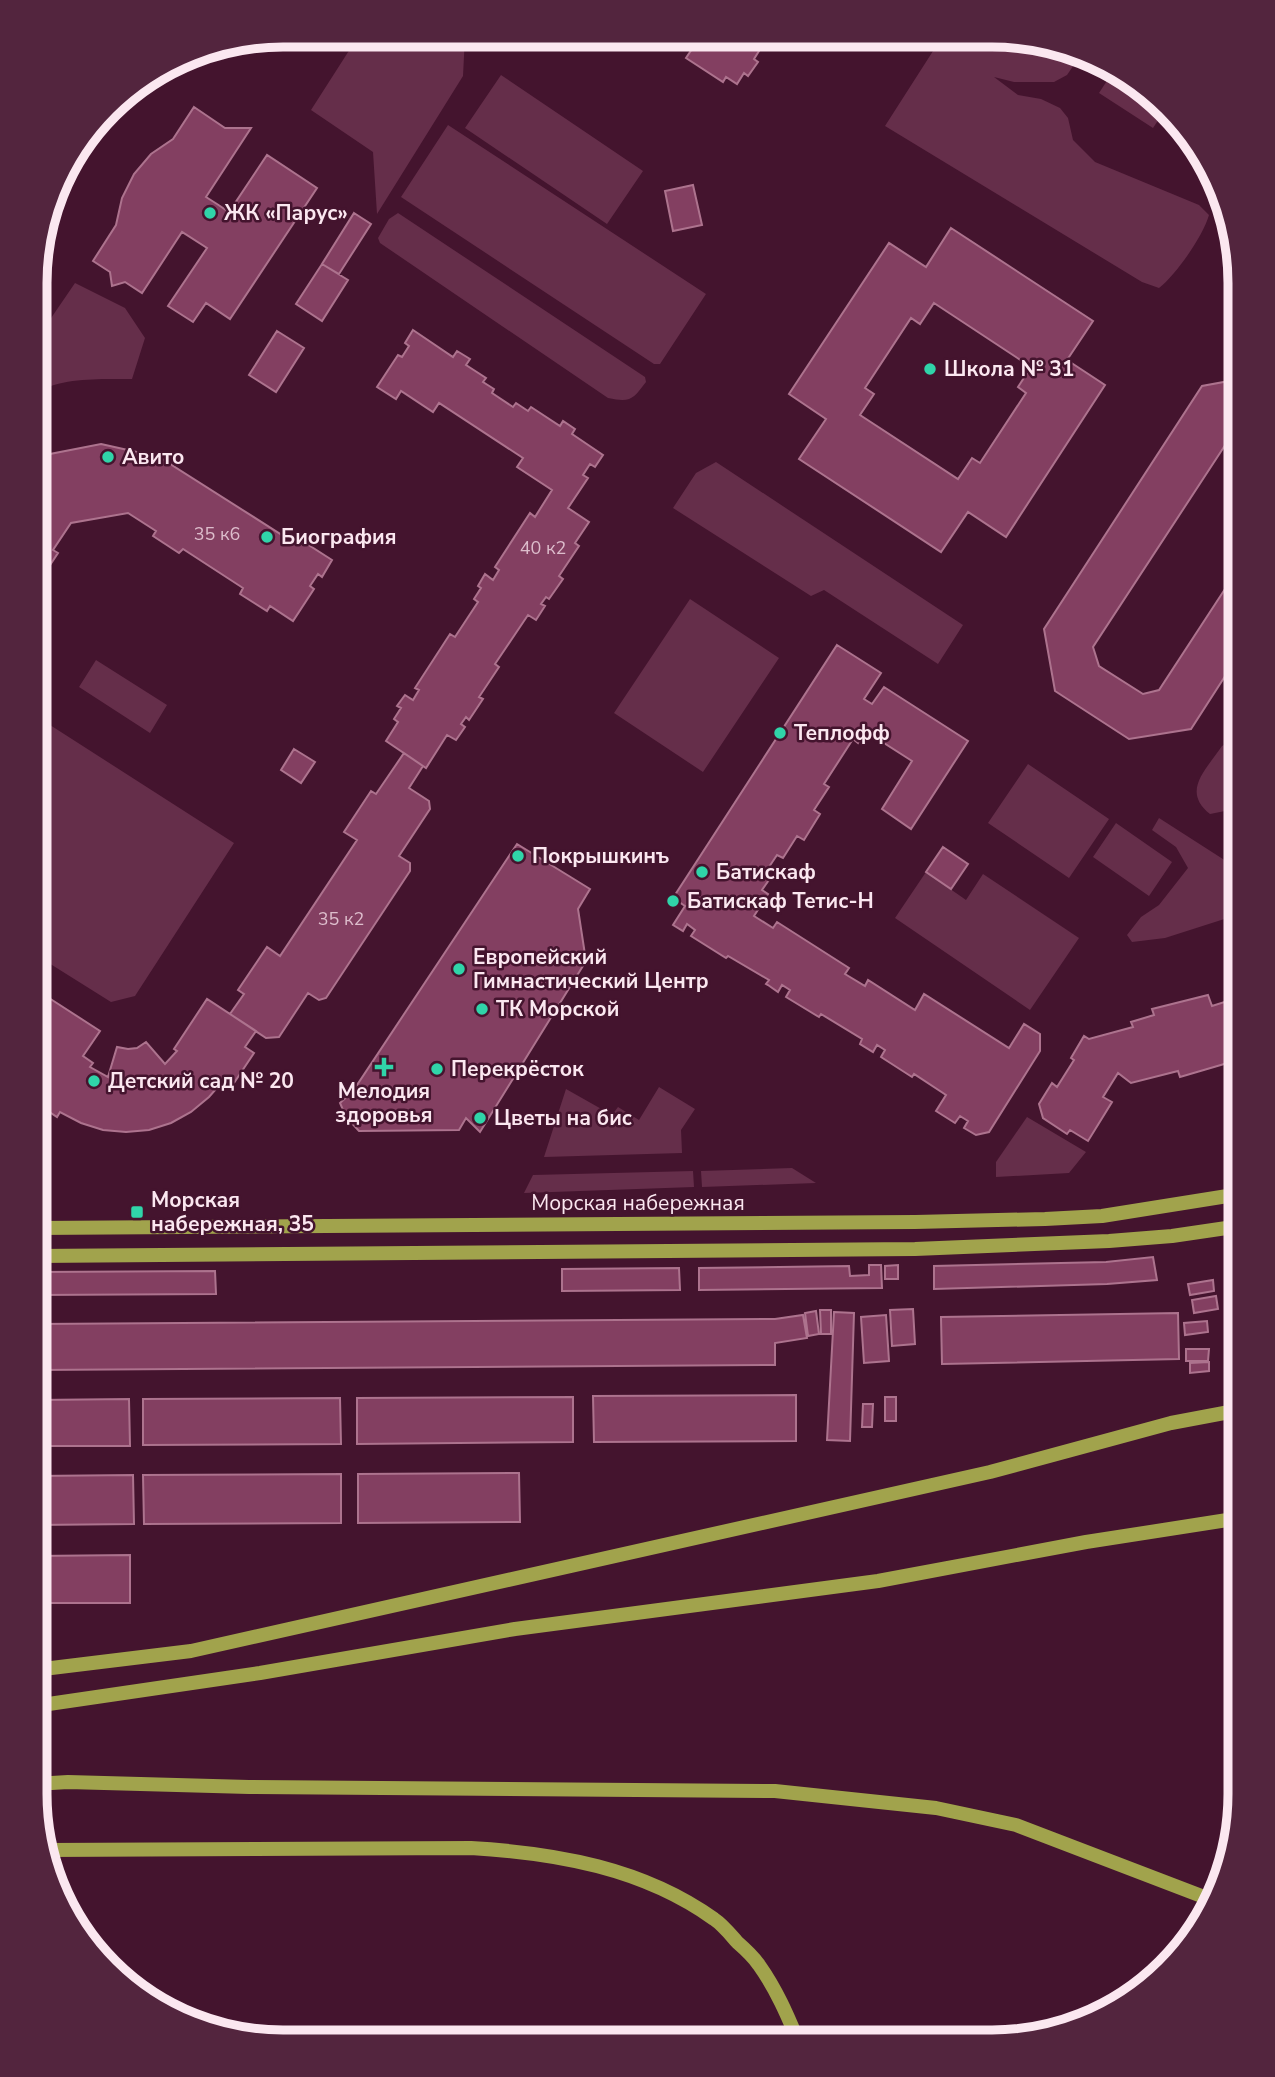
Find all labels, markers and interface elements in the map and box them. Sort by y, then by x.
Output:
place label: ЖК «Парус» [224,199,348,227]
marker: ЖК «Парус» [202,205,218,221]
place label: Школа № 31 [944,355,1074,383]
marker: Школа № 31 [922,361,938,377]
place label: Авито [122,443,184,471]
marker: Авито [100,449,116,465]
house number: 35 к6 [194,522,240,546]
place label: Биография [281,523,397,551]
marker: Биография [259,529,275,545]
house number: 40 к2 [520,536,566,560]
place label: Теплофф [794,719,890,747]
marker: Теплофф [772,725,788,741]
place label: Покрышкинъ [532,842,669,870]
marker: Покрышкинъ [510,848,526,864]
place label: Батискаф [716,858,816,886]
marker: Батискаф [694,864,710,880]
place label: Батискаф Тетис-Н [687,887,874,915]
marker: Батискаф Тетис-Н [665,893,681,909]
house number: 35 к2 [318,907,364,931]
place label: Европейский Гимнастический Центр [473,943,709,995]
marker: Европейский Гимнастический Центр [451,961,467,977]
place label: ТК Морской [496,995,619,1023]
marker: ТК Морской [474,1001,490,1017]
place label: Перекрёсток [451,1055,584,1083]
marker: Мелодия здоровья [376,1059,392,1075]
marker: Перекрёсток [429,1061,445,1077]
place label: Детский сад № 20 [108,1067,294,1095]
marker: Детский сад № 20 [86,1073,102,1089]
place label: Мелодия здоровья [335,1077,433,1129]
place label: Цветы на бис [494,1104,632,1132]
marker: Цветы на бис [472,1110,488,1126]
place label: Морская набережная, 35 [151,1186,314,1238]
street label: Морская набережная [531,1189,745,1217]
marker: Морская набережная, 35 [129,1204,145,1220]

